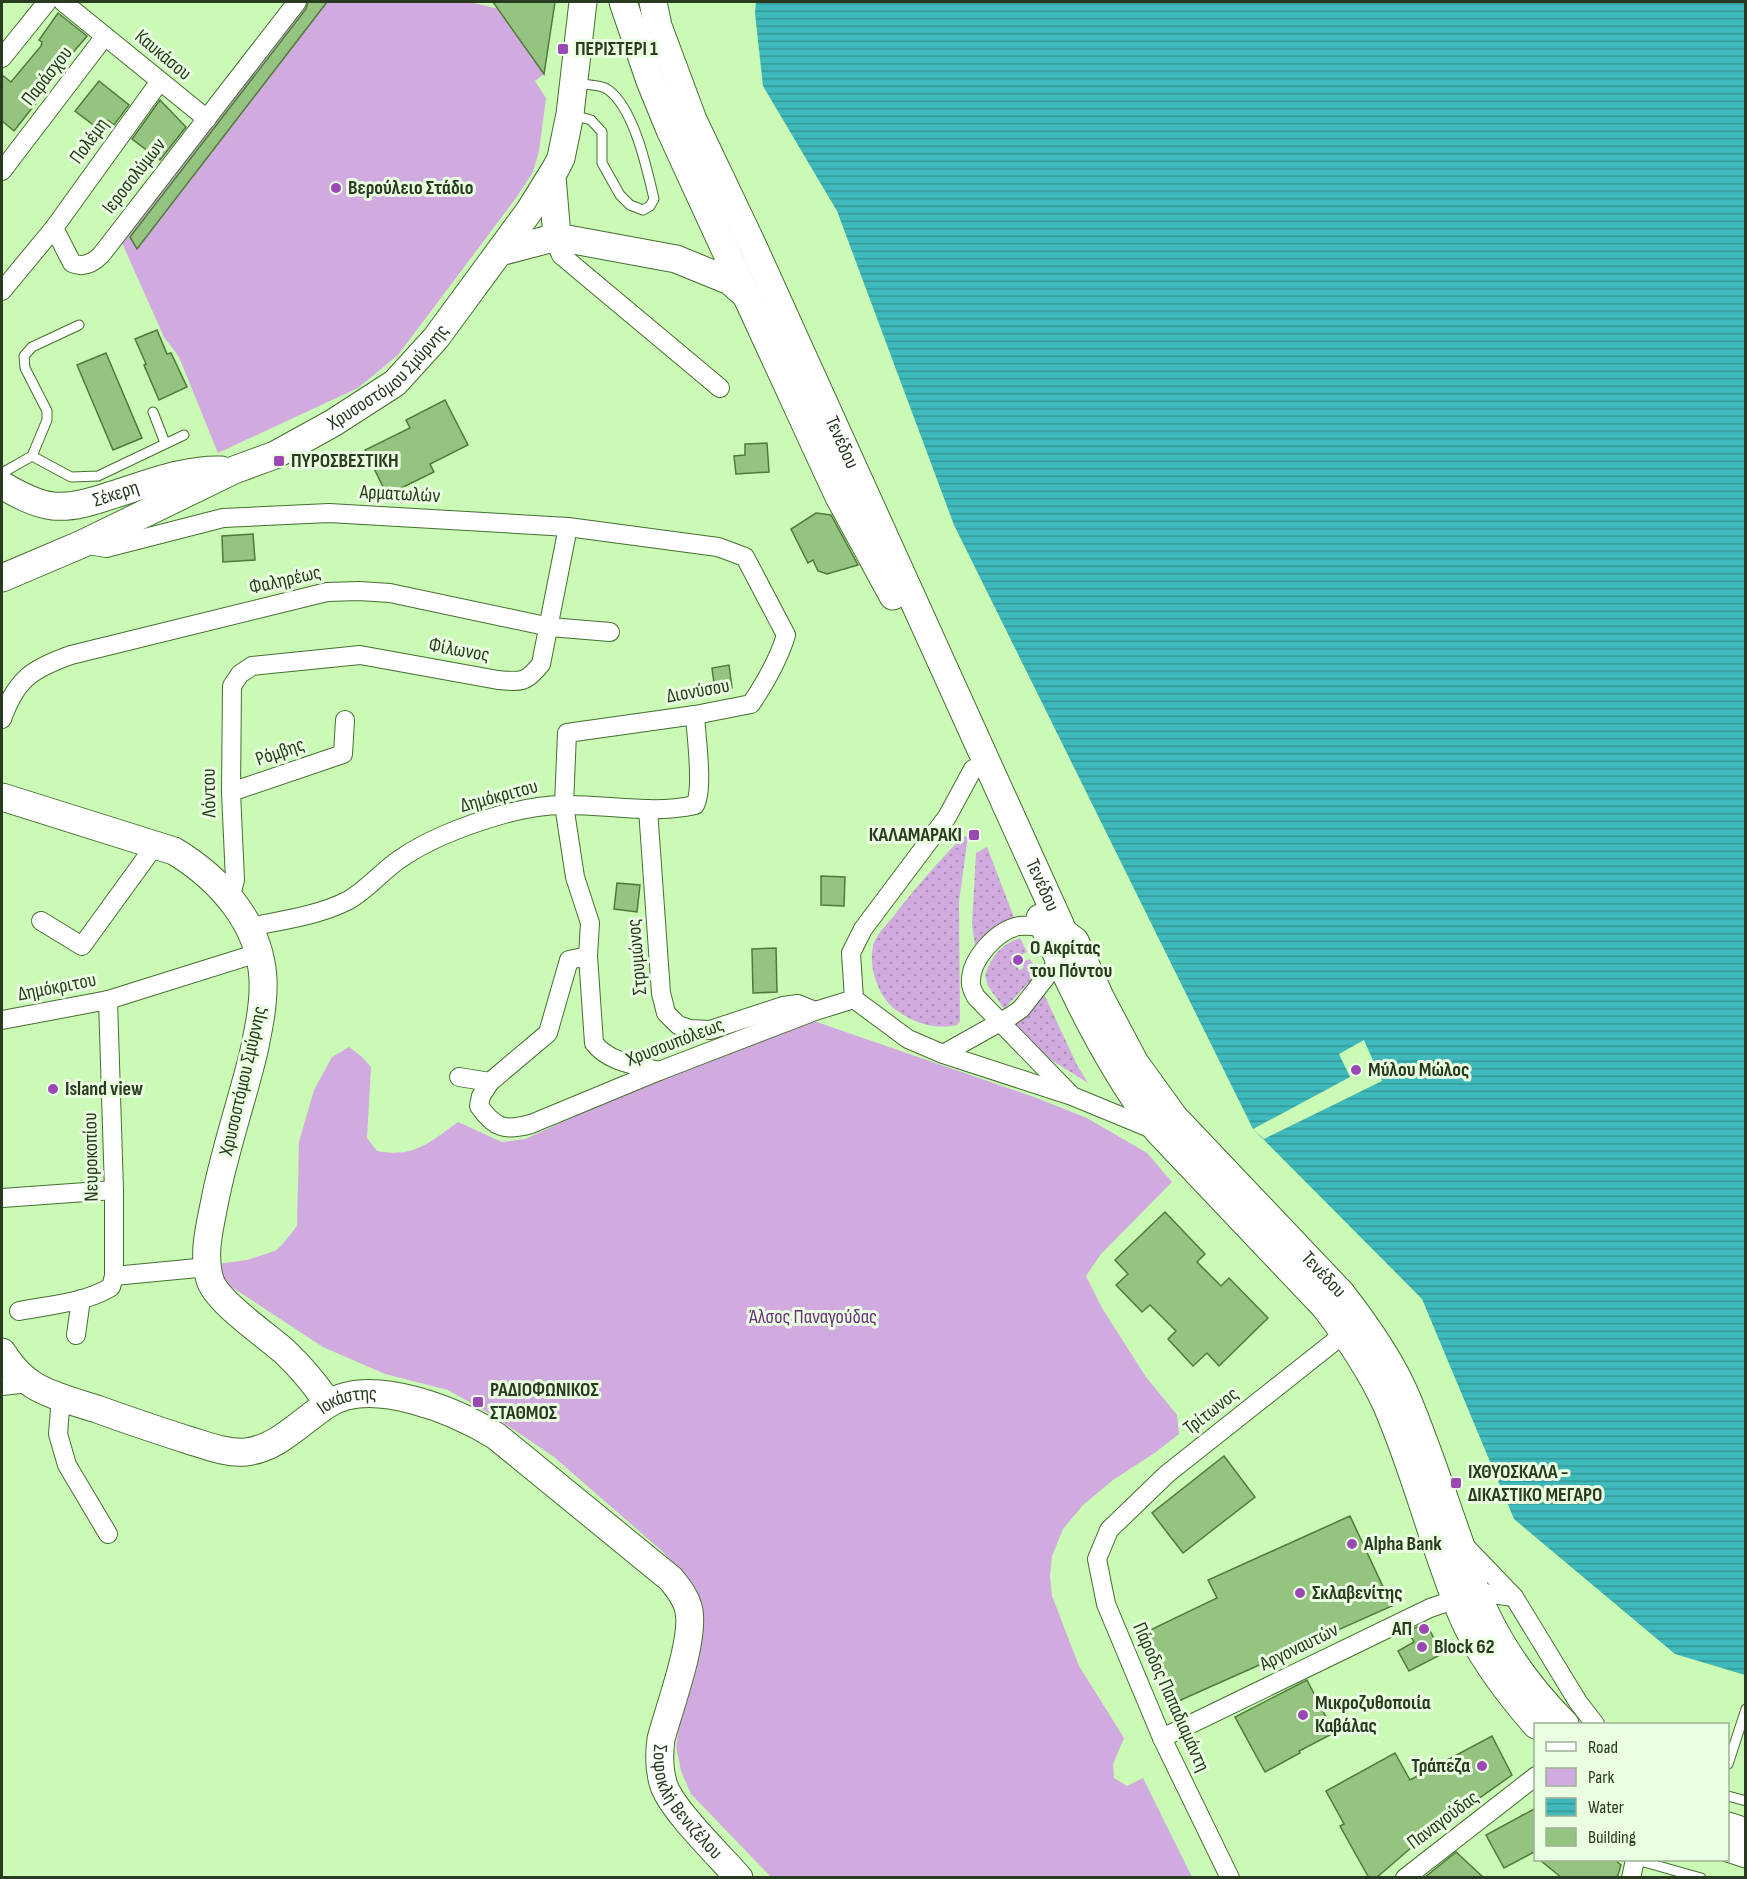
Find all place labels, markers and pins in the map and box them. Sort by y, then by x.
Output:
place label: ΠΕΡΙΣΤΕΡΙ 1 [575,37,658,61]
marker: ΠΕΡΙΣΤΕΡΙ 1 [556,42,570,56]
place label: Βερούλειο Στάδιο [348,176,474,200]
marker: Βερούλειο Στάδιο [329,181,343,195]
place label: ΠΥΡΟΣΒΕΣΤΙΚΗ [291,449,399,473]
marker: ΠΥΡΟΣΒΕΣΤΙΚΗ [272,454,286,468]
place label: ΚΑΛΑΜΑΡΑΚΙ [869,823,962,847]
marker: ΚΑΛΑΜΑΡΑΚΙ [967,828,981,842]
place label: Ο Ακρίτας του Πόντου [1030,936,1113,983]
marker: Ο Ακρίτας του Πόντου [1011,953,1025,967]
place label: Μύλου Μώλος [1368,1058,1469,1082]
marker: Μύλου Μώλος [1349,1063,1363,1077]
place label: Island view [65,1077,143,1101]
marker: Island view [46,1082,60,1096]
place label: ΡΑΔΙΟΦΩΝΙΚΟΣ ΣΤΑΘΜΟΣ [490,1378,599,1425]
marker: ΡΑΔΙΟΦΩΝΙΚΟΣ ΣΤΑΘΜΟΣ [471,1395,485,1409]
place label: ΙΧΘΥΟΣΚΑΛΑ - ΔΙΚΑΣΤΙΚΟ ΜΕΓΑΡΟ [1468,1460,1602,1507]
marker: ΙΧΘΥΟΣΚΑΛΑ - ΔΙΚΑΣΤΙΚΟ ΜΕΓΑΡΟ [1449,1476,1463,1490]
place label: Alpha Bank [1363,1532,1442,1556]
marker: Alpha Bank [1345,1537,1359,1551]
place label: Σκλαβενίτης [1312,1581,1403,1605]
marker: Σκλαβενίτης [1293,1586,1307,1600]
place label: ΑΠ [1391,1617,1412,1641]
marker: ΑΠ [1417,1622,1431,1636]
place label: Block 62 [1434,1635,1495,1659]
marker: Block 62 [1415,1640,1429,1654]
place label: Μικροζυθοποιία Καβάλας [1315,1691,1431,1738]
marker: Μικροζυθοποιία Καβάλας [1296,1708,1310,1722]
place label: Τράπεζα [1411,1754,1470,1778]
marker: Τράπεζα [1475,1759,1489,1773]

